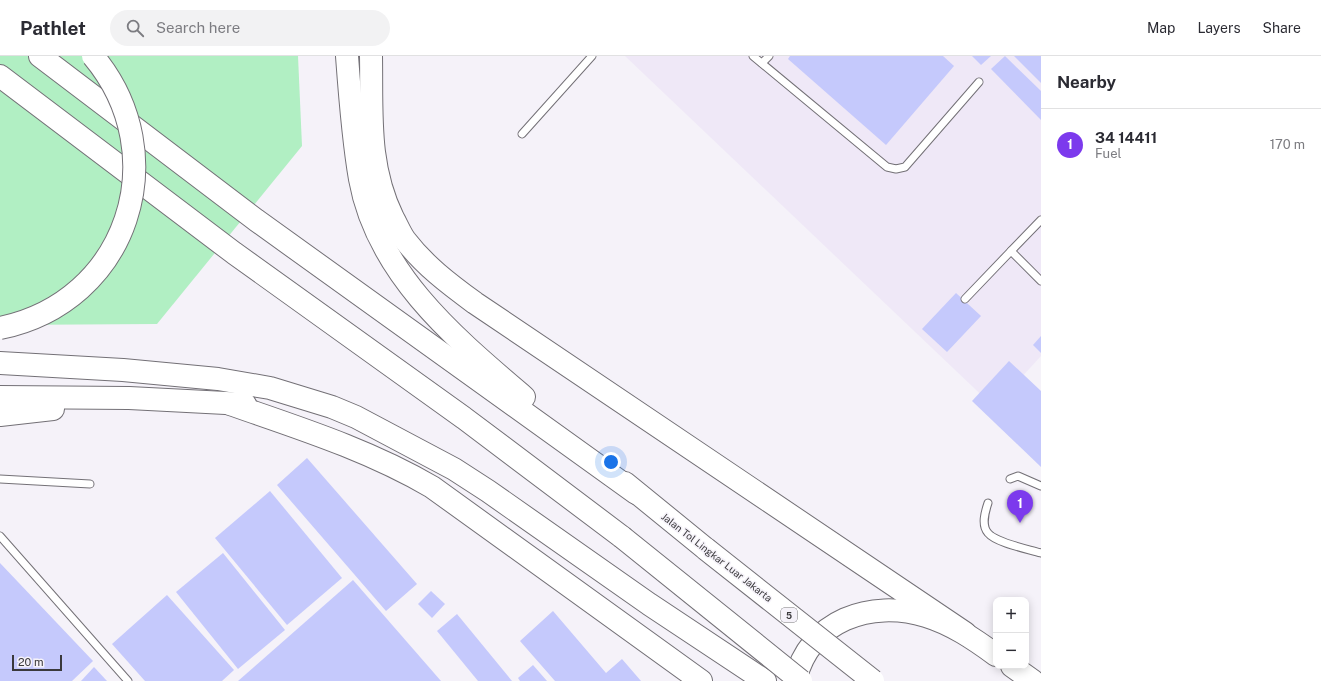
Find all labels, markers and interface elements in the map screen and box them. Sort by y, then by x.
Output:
search box [110,10,390,46]
text: Pathlet [20,17,86,39]
icon: search [124,17,146,39]
text: Search here [156,19,240,36]
text: Map [1147,20,1175,36]
text: Layers [1197,20,1241,36]
text: Share [1263,20,1301,36]
text: Nearby [1057,72,1116,92]
text: 34 14411 [1095,129,1157,146]
text: 1 [1067,137,1073,152]
text: 170 m [1270,137,1305,152]
text: Fuel [1095,146,1121,161]
your location [601,452,621,472]
pin: 1 [1007,490,1033,523]
street label: Jalan Tol Lingkar Luar Jakarta [659,510,775,604]
map controls [993,597,1029,669]
button: + [993,597,1029,633]
road number: 5 [781,608,797,622]
button: − [993,633,1029,669]
scale bar [12,653,62,672]
text: 20 m [18,656,43,668]

